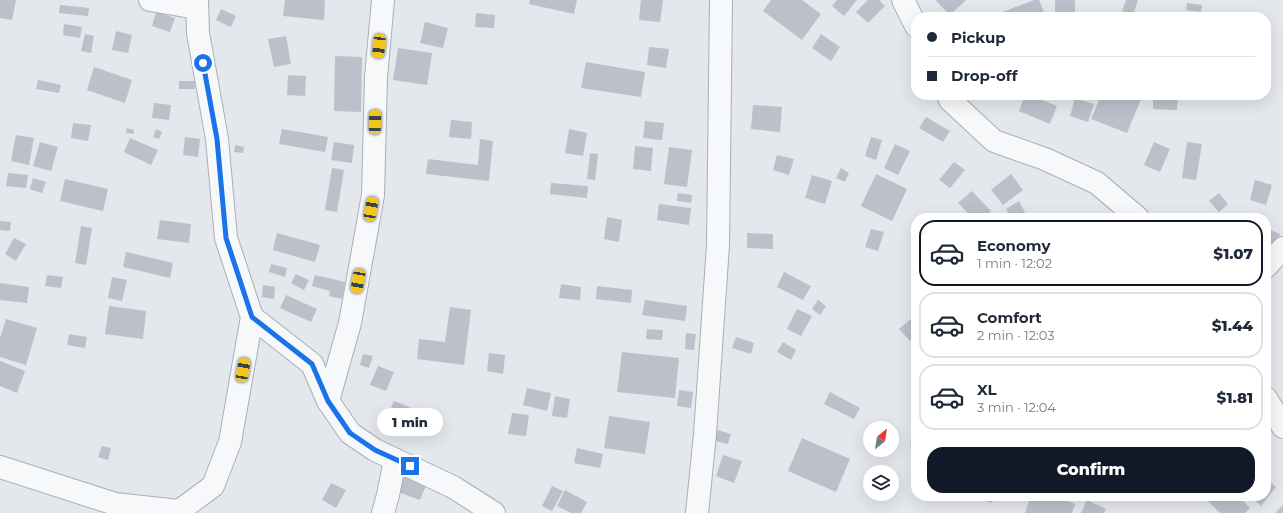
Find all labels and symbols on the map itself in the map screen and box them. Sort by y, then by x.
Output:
car [372,33,386,59]
route start [194,54,212,72]
car [369,110,381,134]
car [363,196,379,222]
car [350,268,366,294]
car [235,357,251,383]
callout: 1 min [377,408,443,436]
north arrow [863,421,899,457]
route end [401,457,419,475]

